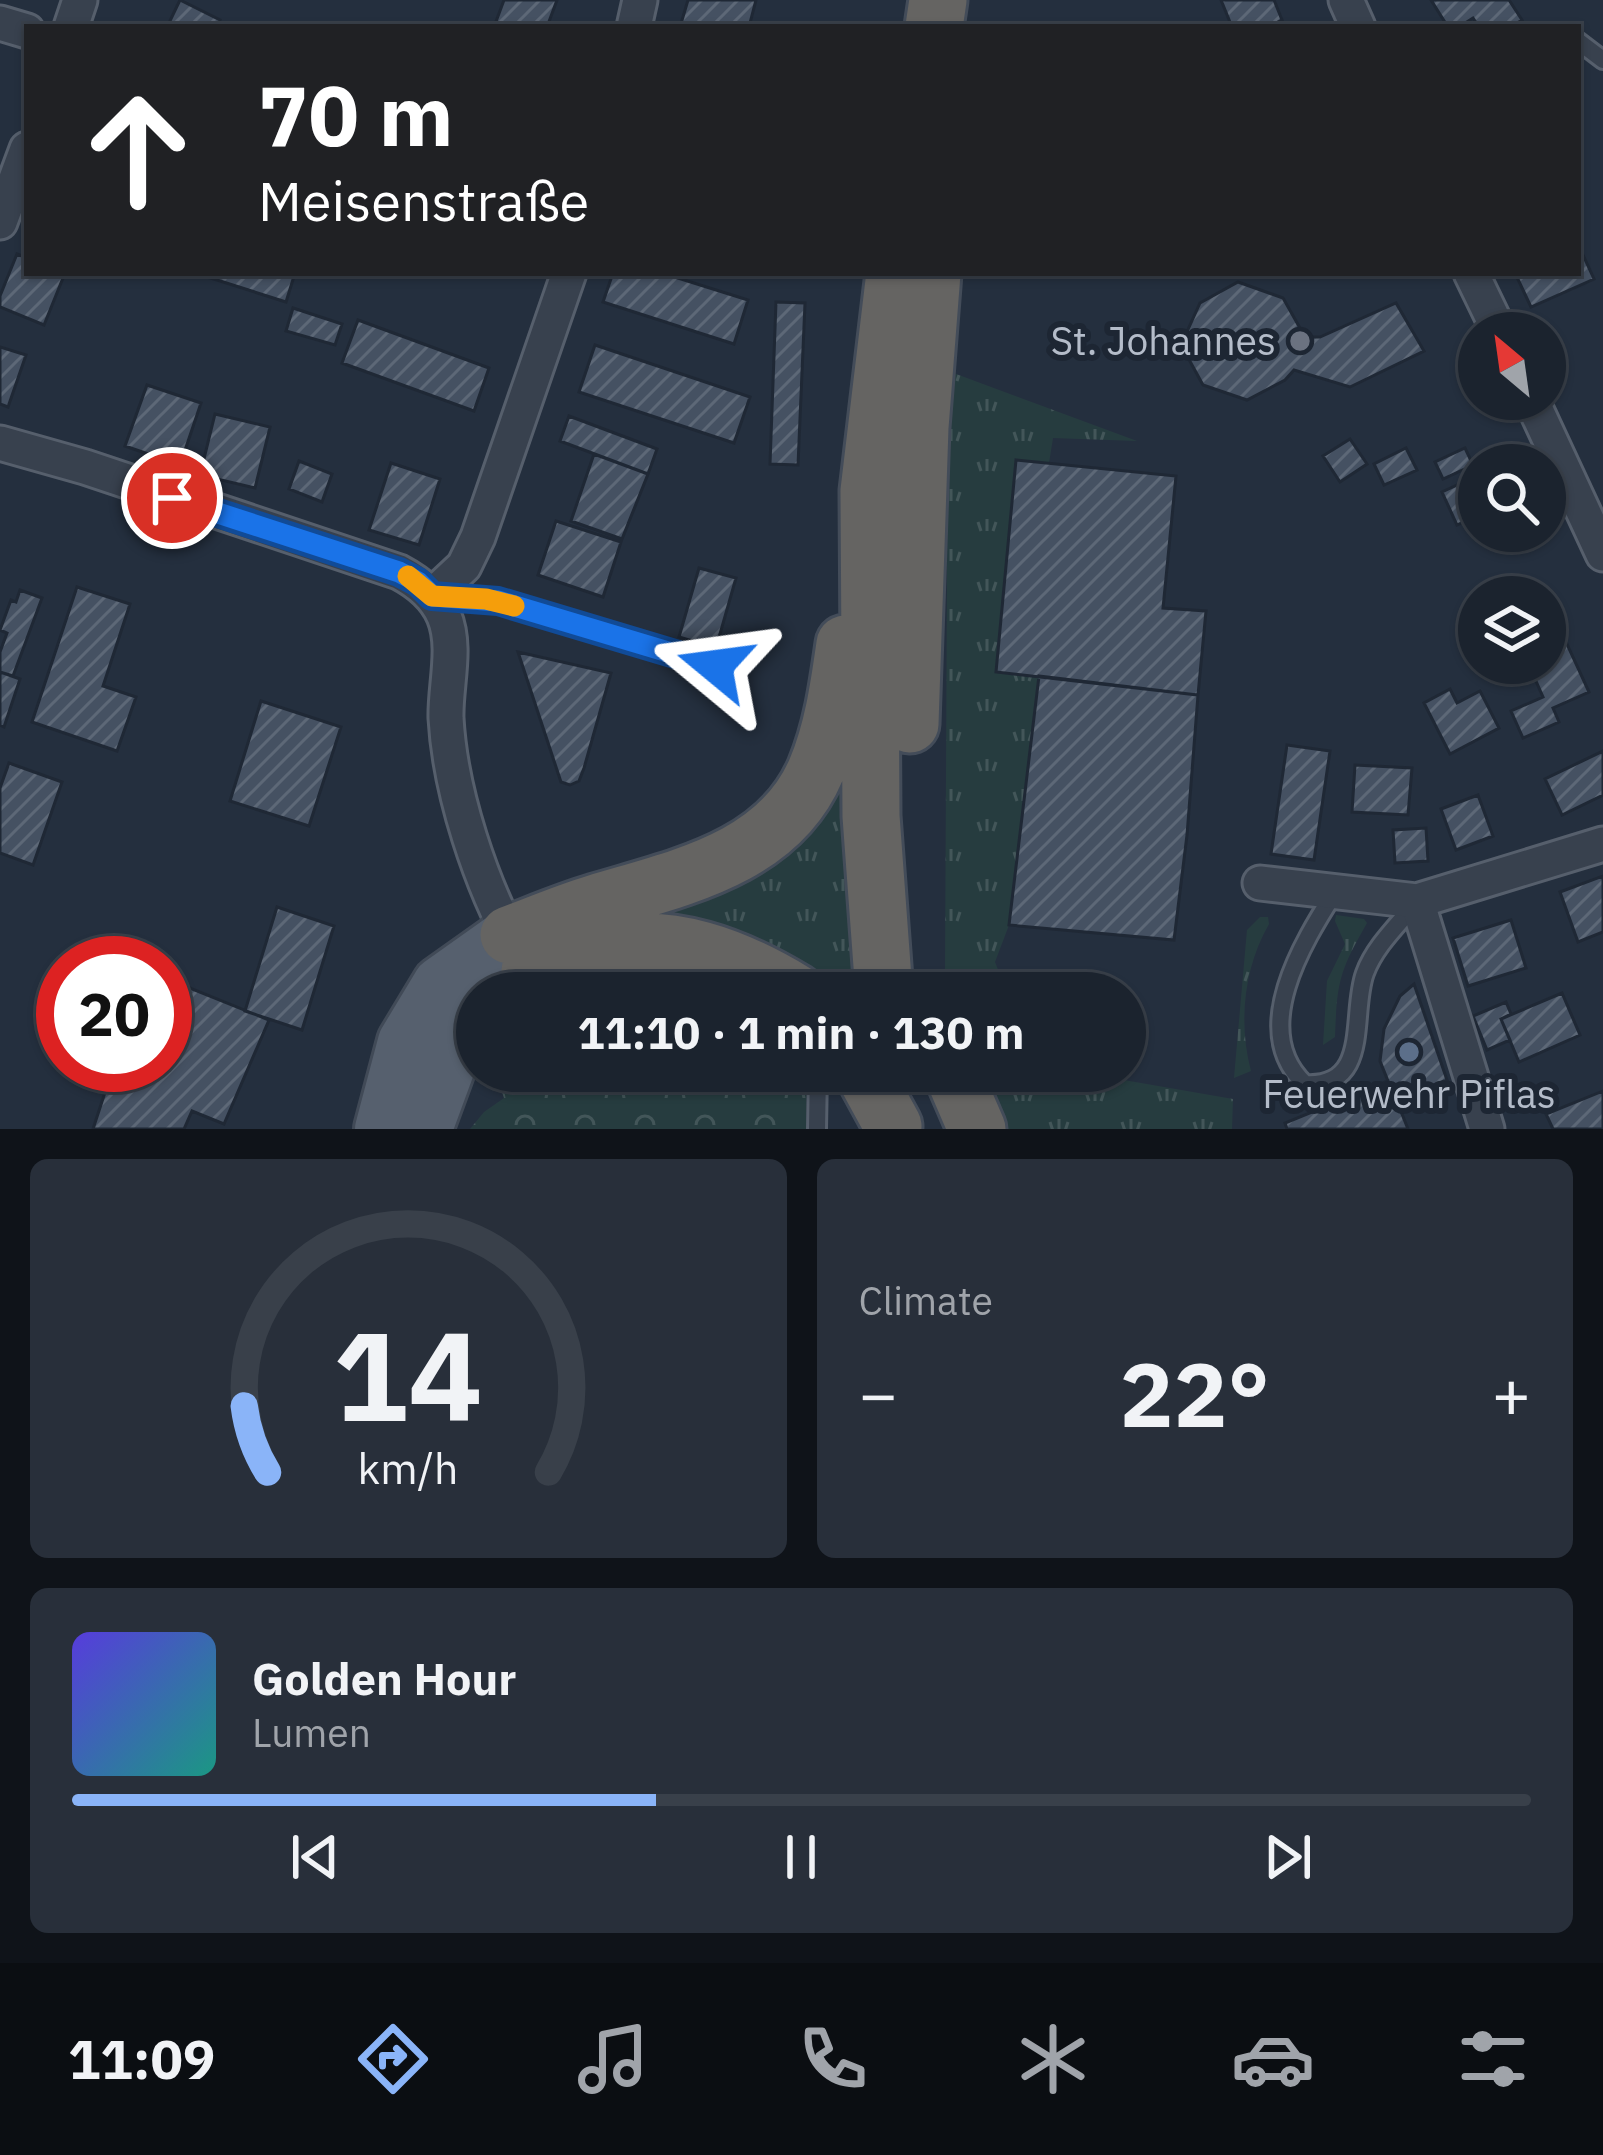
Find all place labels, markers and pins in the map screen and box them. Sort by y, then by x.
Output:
place label: St. Johannes [1050,315,1276,366]
marker: St. Johannes [1287,328,1313,354]
pin [121,447,223,549]
marker: Feuerwehr Piflas [1396,1039,1422,1065]
place label: Feuerwehr Piflas [1262,1068,1556,1119]

